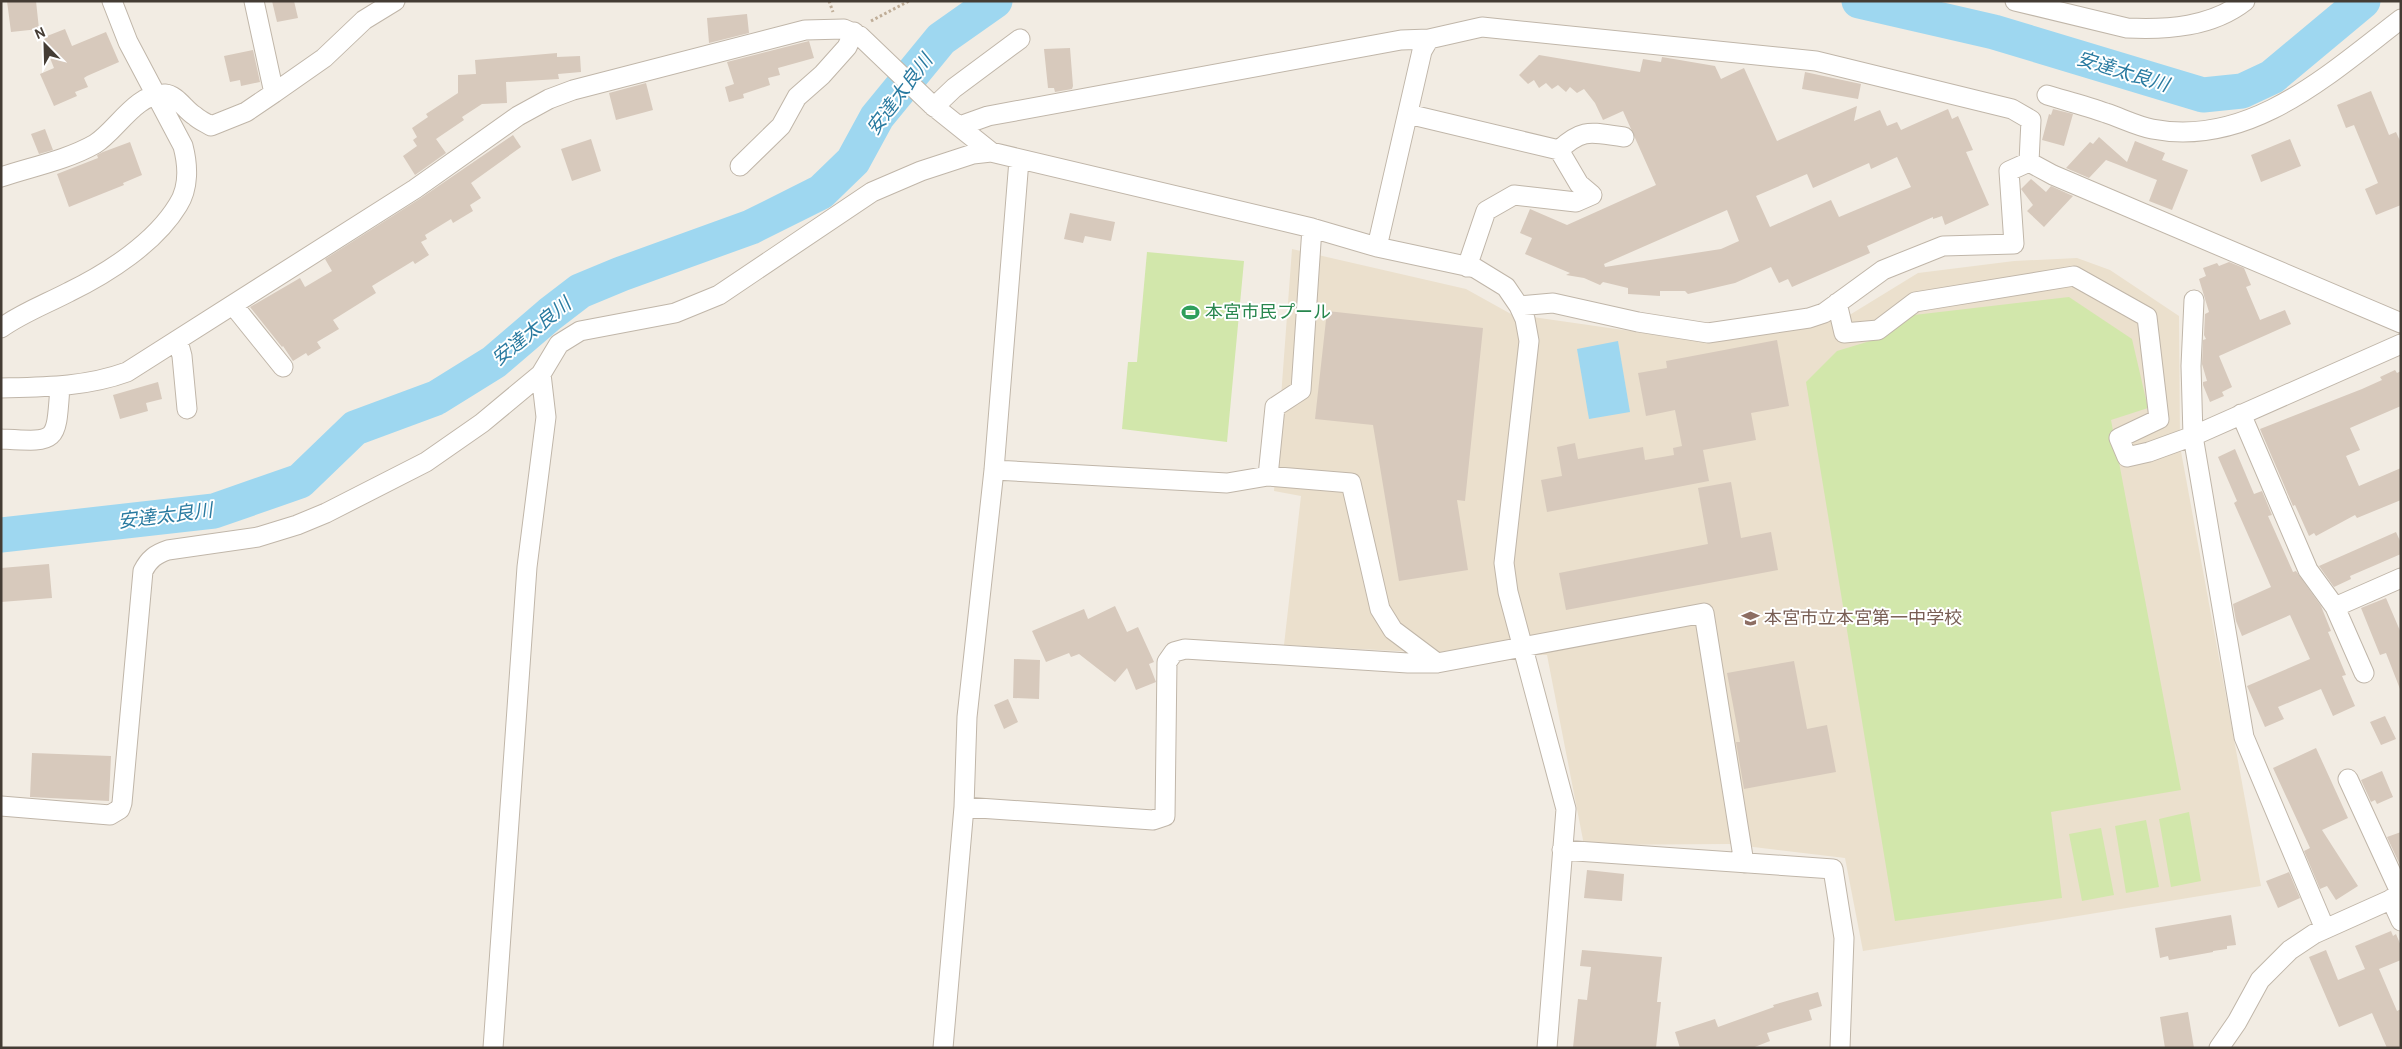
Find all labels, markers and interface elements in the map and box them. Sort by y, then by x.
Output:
north arrow [20,20,70,70]
text: N [33,25,48,44]
water label: 安達太良川 [862,48,940,140]
water label: 安達太良川 [2073,48,2173,99]
water label: 安達太良川 [488,292,578,372]
sports icon: 本宮市民プール [1181,302,1201,322]
place label: 本宮市民プール [1205,302,1331,325]
water label: 安達太良川 [117,499,216,535]
school or university icon: 本宮市立本宮第一中学校 [1740,608,1760,628]
place label: 本宮市立本宮第一中学校 [1764,608,1962,631]

